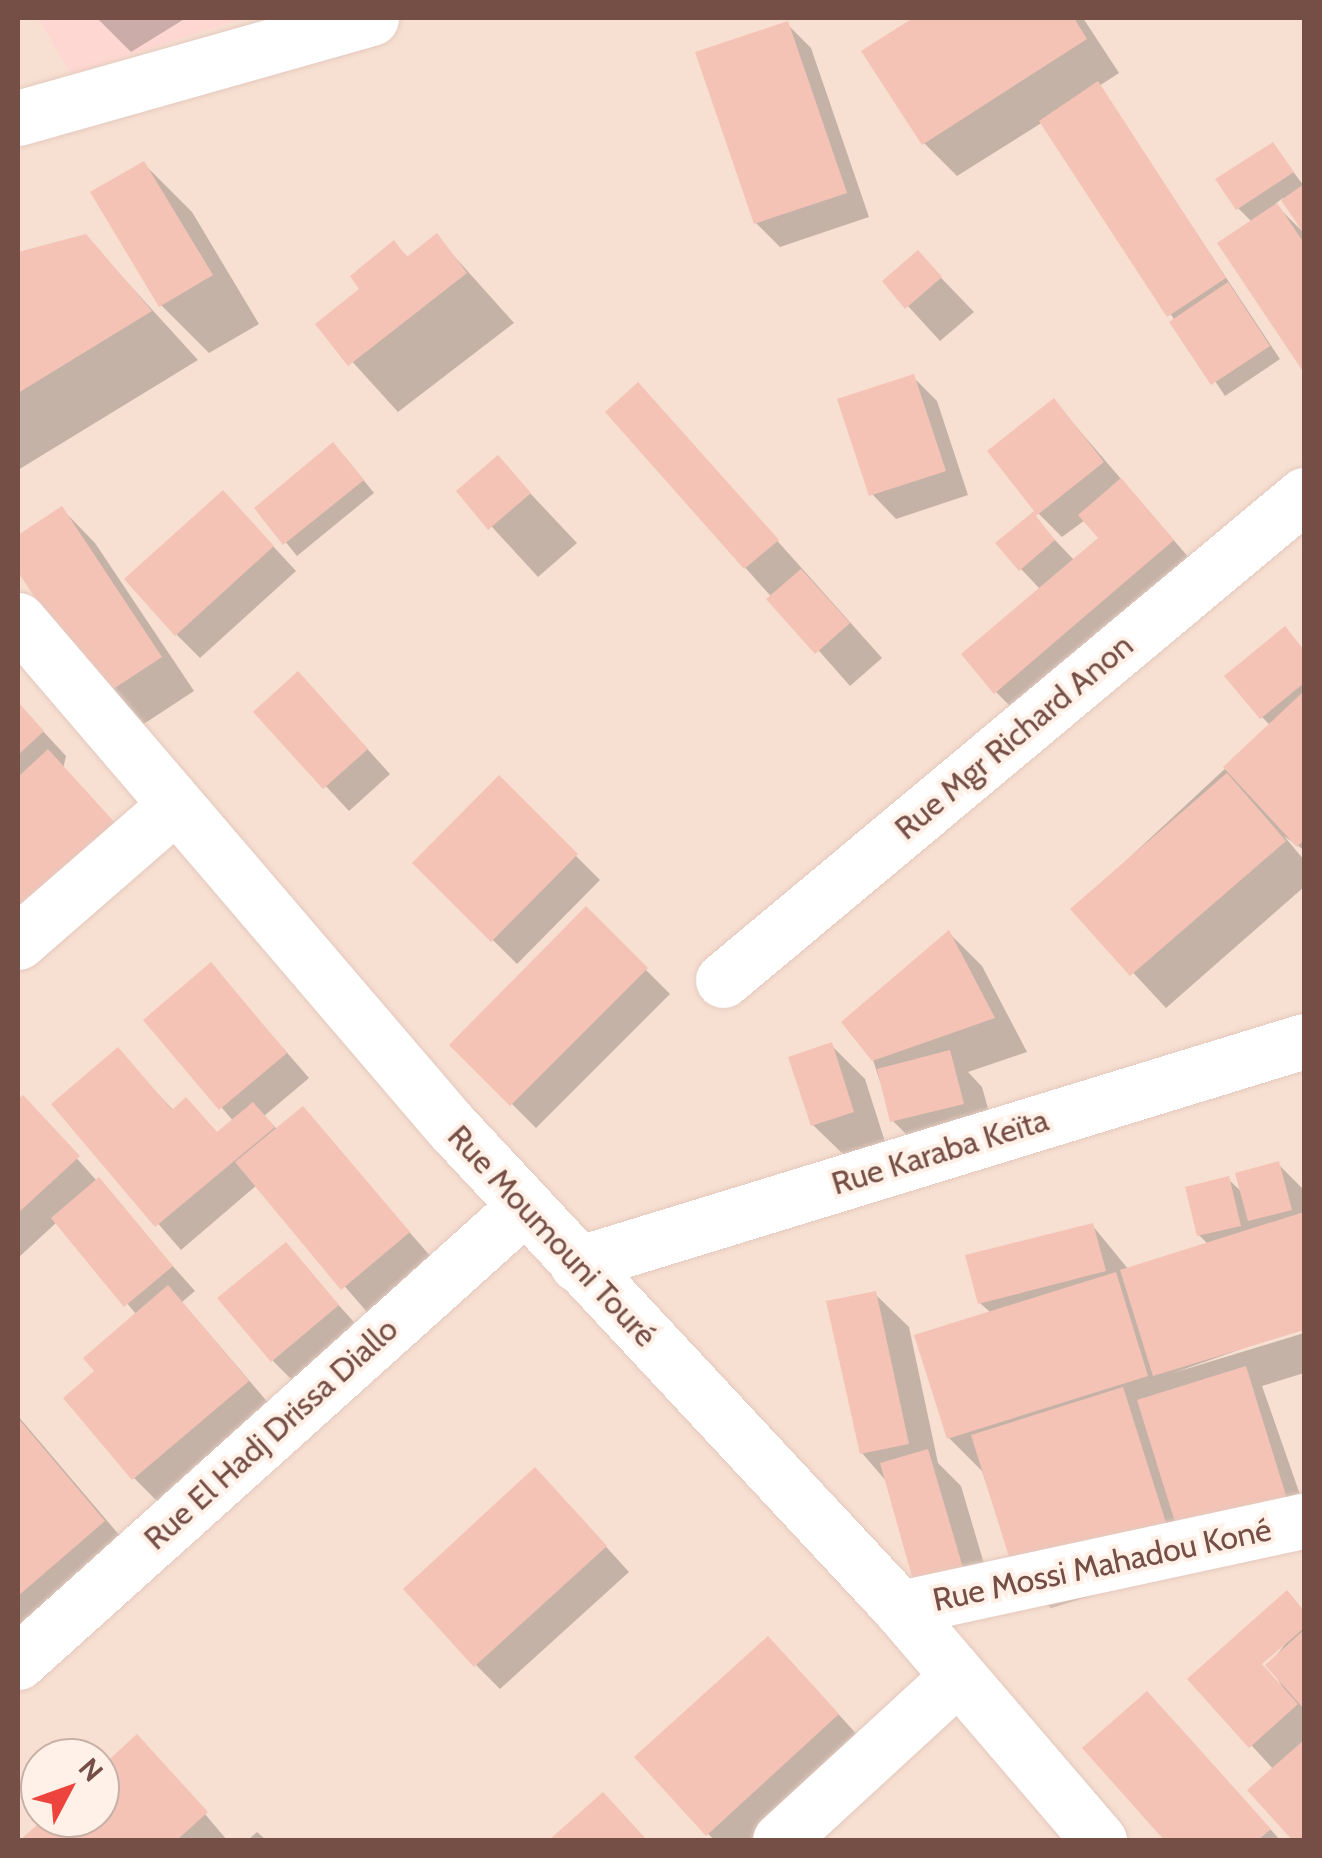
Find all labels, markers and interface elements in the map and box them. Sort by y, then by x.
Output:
street label: Rue Mgr Richard Anon [887,626,1141,848]
street label: Rue Karaba Keïta [827,1101,1053,1203]
street label: Rue Moumouni Touré [440,1117,664,1355]
street label: Rue El Hadj Drissa Diallo [136,1310,406,1558]
street label: Rue Mossi Mahadou Koné [929,1510,1275,1620]
north arrow [20,1738,120,1838]
text: N [72,1751,110,1788]

